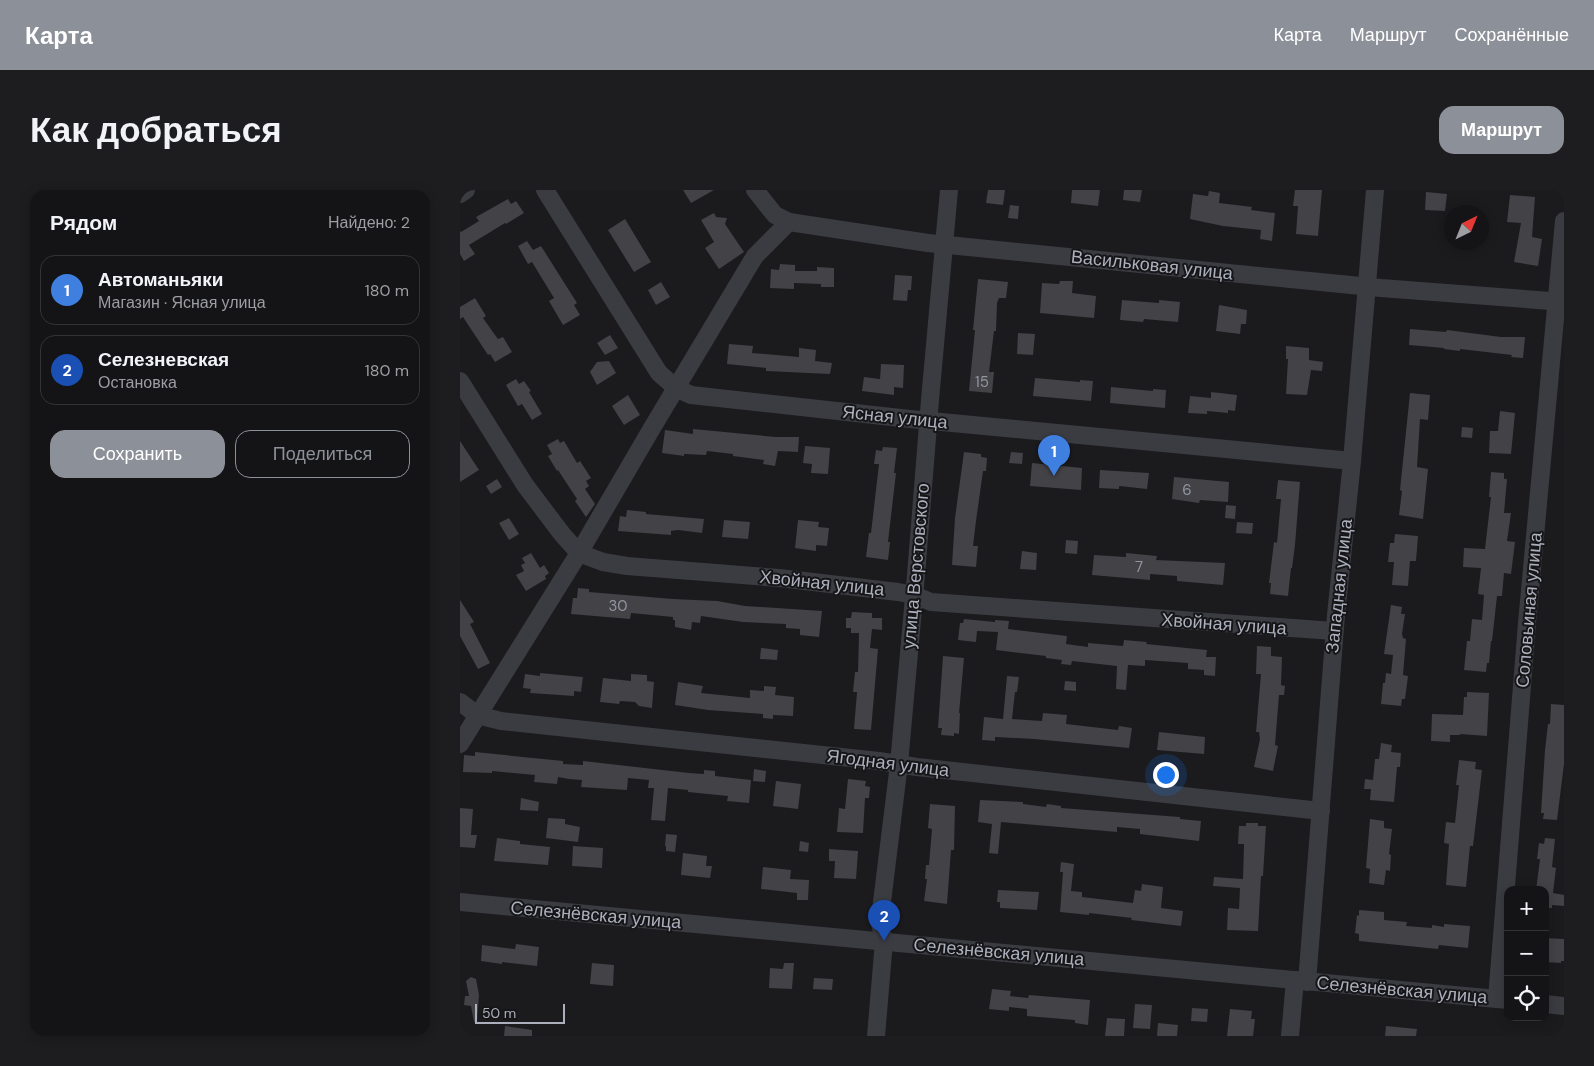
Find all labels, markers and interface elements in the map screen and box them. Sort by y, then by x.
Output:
text: Карта [25,20,93,51]
text: Карта [1274,23,1322,47]
text: Маршрут [1350,23,1426,47]
text: Сохранённые [1454,23,1569,47]
button: Маршрут [1439,106,1564,154]
text: Как добраться [30,107,282,153]
north arrow [1444,205,1489,250]
text: Рядом [50,209,117,237]
text: Найдено: 2 [328,212,410,233]
street label: Васильковая улица [1070,245,1235,286]
text: Автоманьяки [98,267,223,292]
text: 1 [64,280,70,301]
text: 180 m [365,280,409,301]
text: Магазин · Ясная улица [98,292,266,313]
text: Селезневская [98,347,229,372]
text: 2 [62,360,72,381]
text: 180 m [365,360,409,381]
text: Остановка [98,372,177,393]
house number: 15 [975,372,989,392]
street label: Ясная улица [841,400,950,435]
button: Сохранить [50,430,225,478]
button: Поделиться [235,430,410,478]
pin: 1 [1038,435,1070,476]
house number: 6 [1182,480,1192,500]
street label: улица Верстовского [897,482,935,650]
street label: Западная улица [1320,517,1358,654]
street label: Соловьиная улица [1510,530,1548,689]
house number: 7 [1135,557,1143,577]
street label: Хвойная улица [758,565,887,602]
house number: 30 [608,596,628,616]
street label: Хвойная улица [1161,608,1288,640]
street label: Ягодная улица [825,744,952,783]
your location [1153,762,1179,788]
map controls [1504,886,1549,1021]
button: + [1504,886,1549,931]
street label: Селезнёвская улица [510,896,683,935]
pin: 2 [868,900,900,941]
button: − [1504,931,1549,976]
street label: Селезнёвская улица [913,933,1086,972]
street label: Селезнёвская улица [1316,971,1489,1010]
button: locate [1504,976,1549,1021]
scale bar [475,1001,565,1024]
text: 50 m [482,1004,516,1022]

